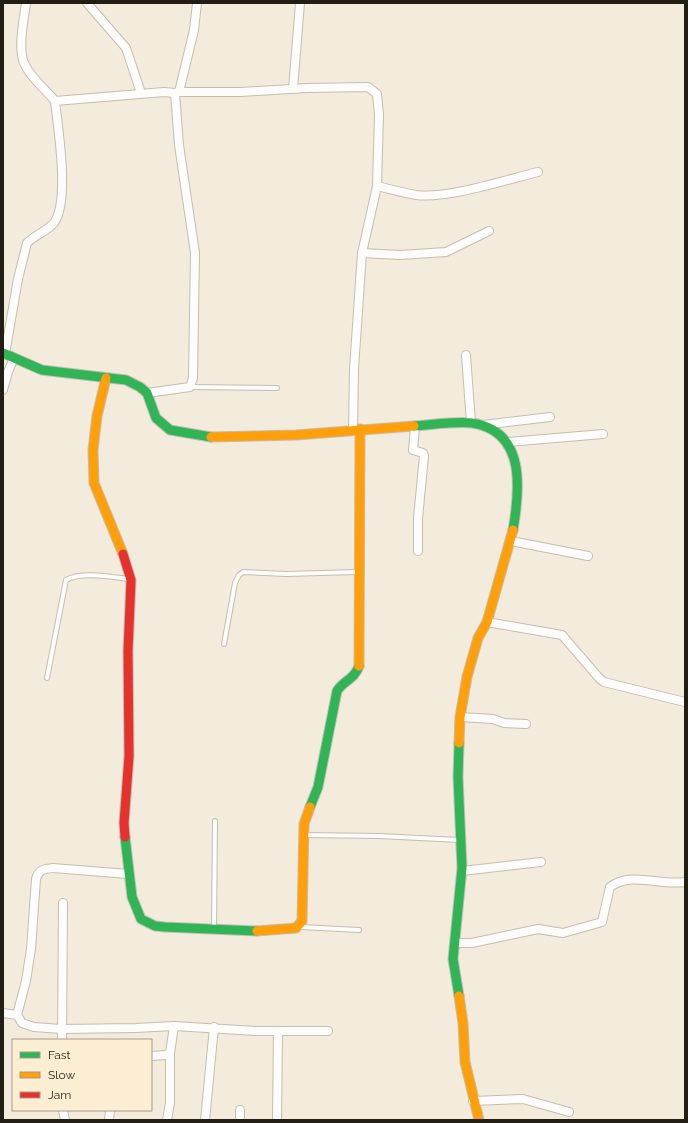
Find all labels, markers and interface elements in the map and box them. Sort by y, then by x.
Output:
legend [12,1039,152,1111]
text: Fast [48,1048,71,1062]
text: Slow [48,1068,75,1082]
text: Jam [48,1088,71,1102]

